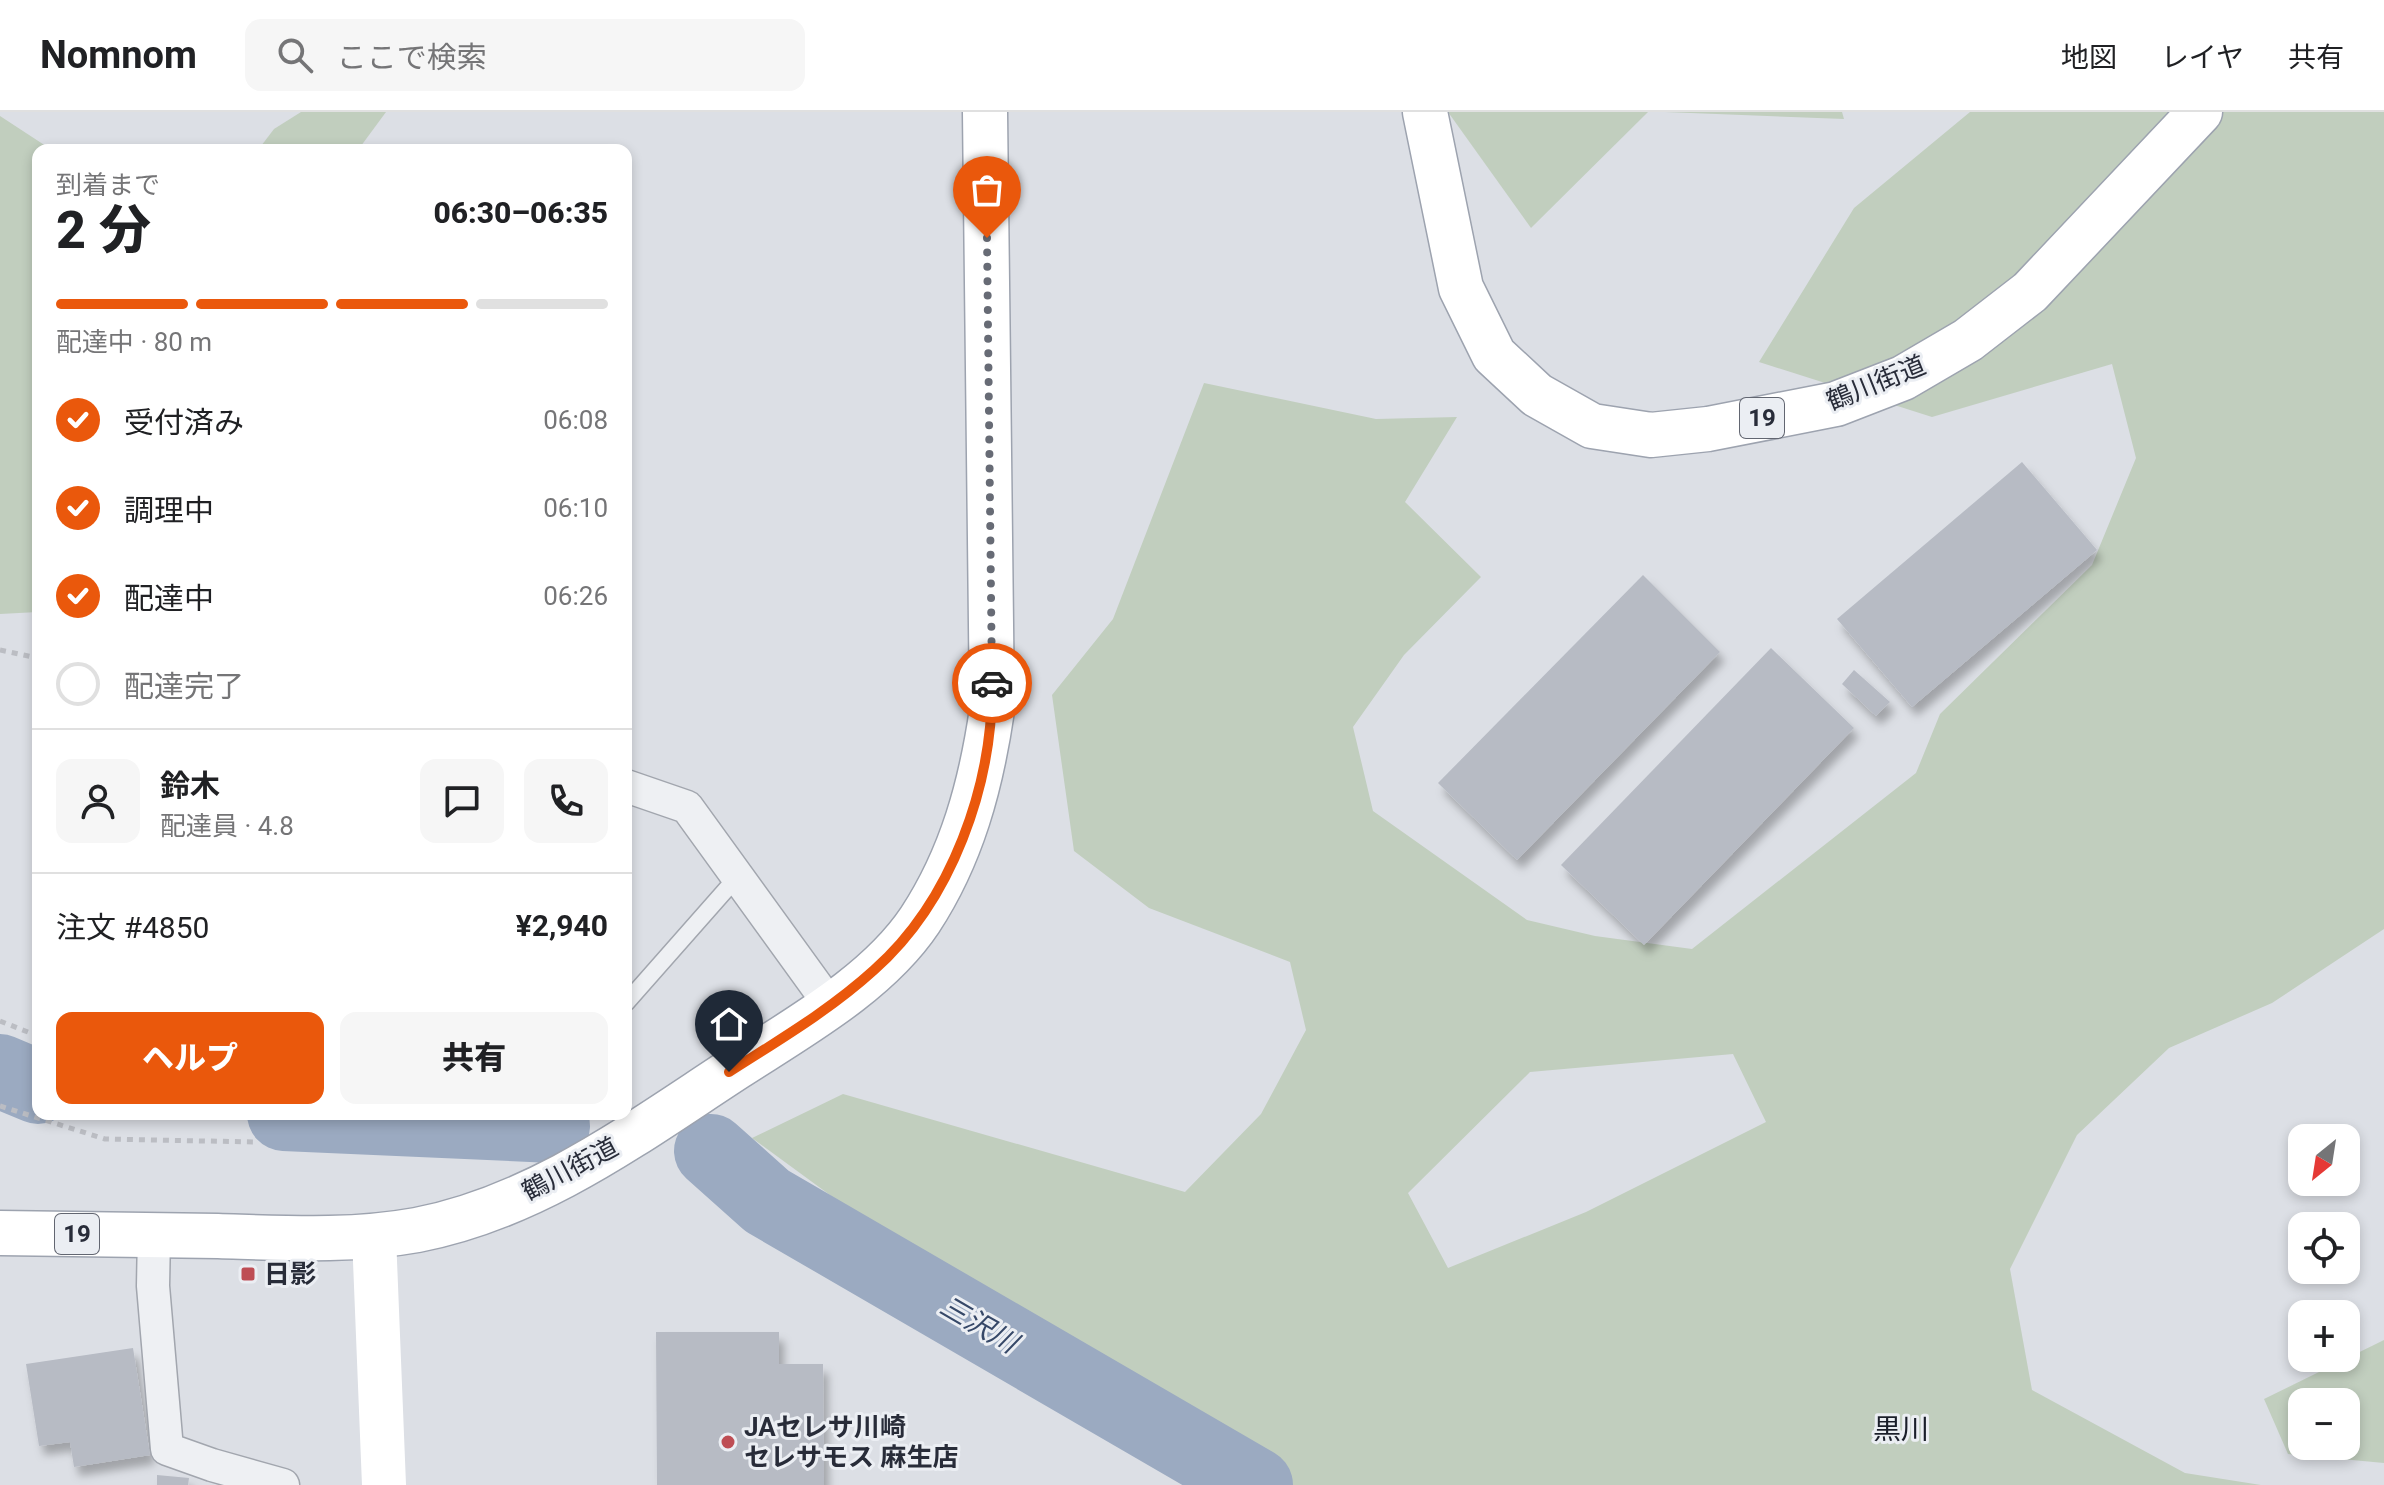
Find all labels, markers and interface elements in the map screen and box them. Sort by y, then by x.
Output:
search box [245,19,805,91]
text: Nomnom [40,33,197,77]
icon: search [273,33,317,77]
text: ここで検索 [337,40,487,75]
text: 地図 [2061,41,2117,74]
text: レイヤ [2161,41,2244,74]
text: 共有 [2288,41,2344,74]
pin [953,156,1021,238]
icon: bag [965,168,1009,212]
text: 到着まで [56,170,160,200]
text: 06:30–06:35 [433,195,608,230]
text: 2 分 [56,200,151,261]
text: 配達中 · 80 m [56,327,212,357]
street label: 鶴川街道 [1822,350,1930,416]
icon: check [56,398,100,442]
road number: 19 [1740,398,1784,438]
text: 受付済み [124,405,244,440]
text: 06:08 [543,405,608,435]
icon: check [56,486,100,530]
text: 調理中 [124,493,214,528]
text: 06:10 [543,493,608,523]
icon: check [56,574,100,618]
text: 配達中 [124,581,214,616]
text: 06:26 [543,581,608,611]
courier [952,643,1032,723]
icon: car [970,661,1014,705]
text: 配達完了 [124,669,244,704]
button: person [56,759,140,843]
button: chat [420,759,504,843]
button: phone [524,759,608,843]
text: 鈴木 [160,768,220,803]
text: 配達員 · 4.8 [160,811,294,841]
text: ¥2,940 [516,908,608,943]
text: 注文 #4850 [56,910,209,945]
pin [695,990,763,1072]
icon: home [707,1002,751,1046]
button: ヘルプ [56,1012,324,1104]
button: 共有 [340,1012,608,1104]
north arrow [2288,1124,2360,1196]
map controls [2288,1124,2360,1460]
street label: 鶴川街道 [517,1131,623,1207]
button: locate [2288,1212,2360,1284]
road number: 19 [55,1214,99,1254]
place label: 日影 [264,1259,316,1289]
marker: 日影 [239,1265,257,1283]
water label: 三沢川 [934,1289,1026,1361]
button: + [2288,1300,2360,1372]
button: − [2288,1388,2360,1460]
place label: JAセレサ川崎 セレサモス 麻生店 [744,1412,958,1472]
district label: 黒川 [1873,1413,1929,1446]
marker: JAセレサ川崎 セレサモス 麻生店 [719,1433,737,1451]

